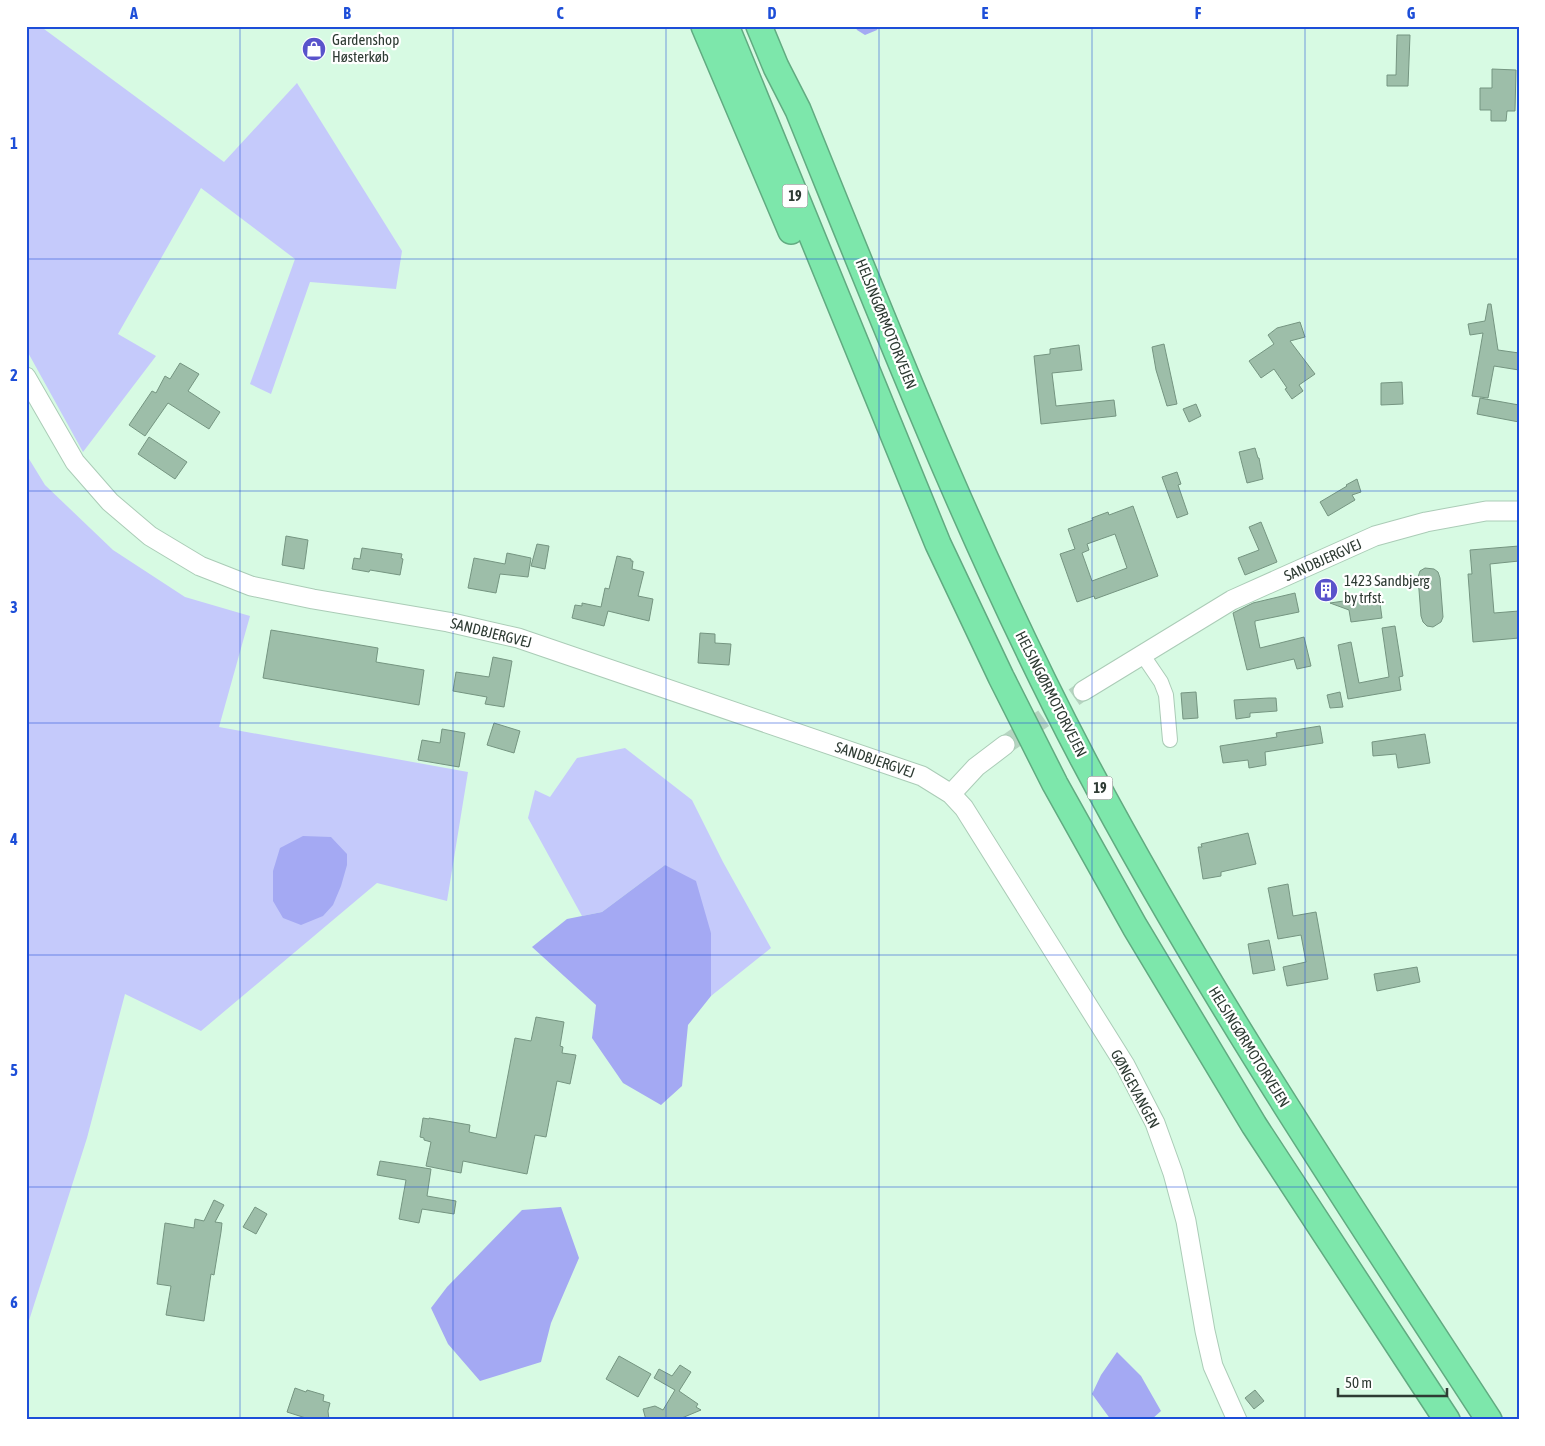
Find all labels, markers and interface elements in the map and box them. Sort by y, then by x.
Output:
text: A [129,4,138,22]
text: B [343,4,351,22]
text: C [556,4,564,22]
text: D [768,4,777,22]
text: E [982,4,989,22]
text: F [1195,4,1202,22]
text: G [1407,4,1416,22]
place label: Gardenshop Høsterkøb [332,31,399,65]
shop icon: Gardenshop Høsterkøb [301,36,327,62]
text: 1 [10,134,18,152]
road number: 19 [782,185,808,208]
street label: HELSINGØRMOTORVEJEN [853,256,920,391]
text: 2 [10,366,18,384]
street label: SANDBJERGVEJ [1281,535,1364,584]
place label: 1423 Sandbjerg by trfst. [1344,572,1430,606]
building icon: 1423 Sandbjerg by trfst. [1313,577,1339,603]
text: 3 [10,598,18,616]
street label: SANDBJERGVEJ [449,614,533,651]
street label: HELSINGØRMOTORVEJEN [1012,628,1091,759]
street label: SANDBJERGVEJ [833,738,917,781]
road number: 19 [1088,776,1112,800]
text: 4 [9,830,18,848]
street label: HELSINGØRMOTORVEJEN [1205,983,1293,1110]
street label: GØNGEVANGEN [1108,1047,1163,1131]
text: 5 [10,1061,18,1079]
text: 6 [10,1293,18,1311]
scale bar [1338,1366,1446,1398]
text: 50 m [1345,1374,1372,1391]

